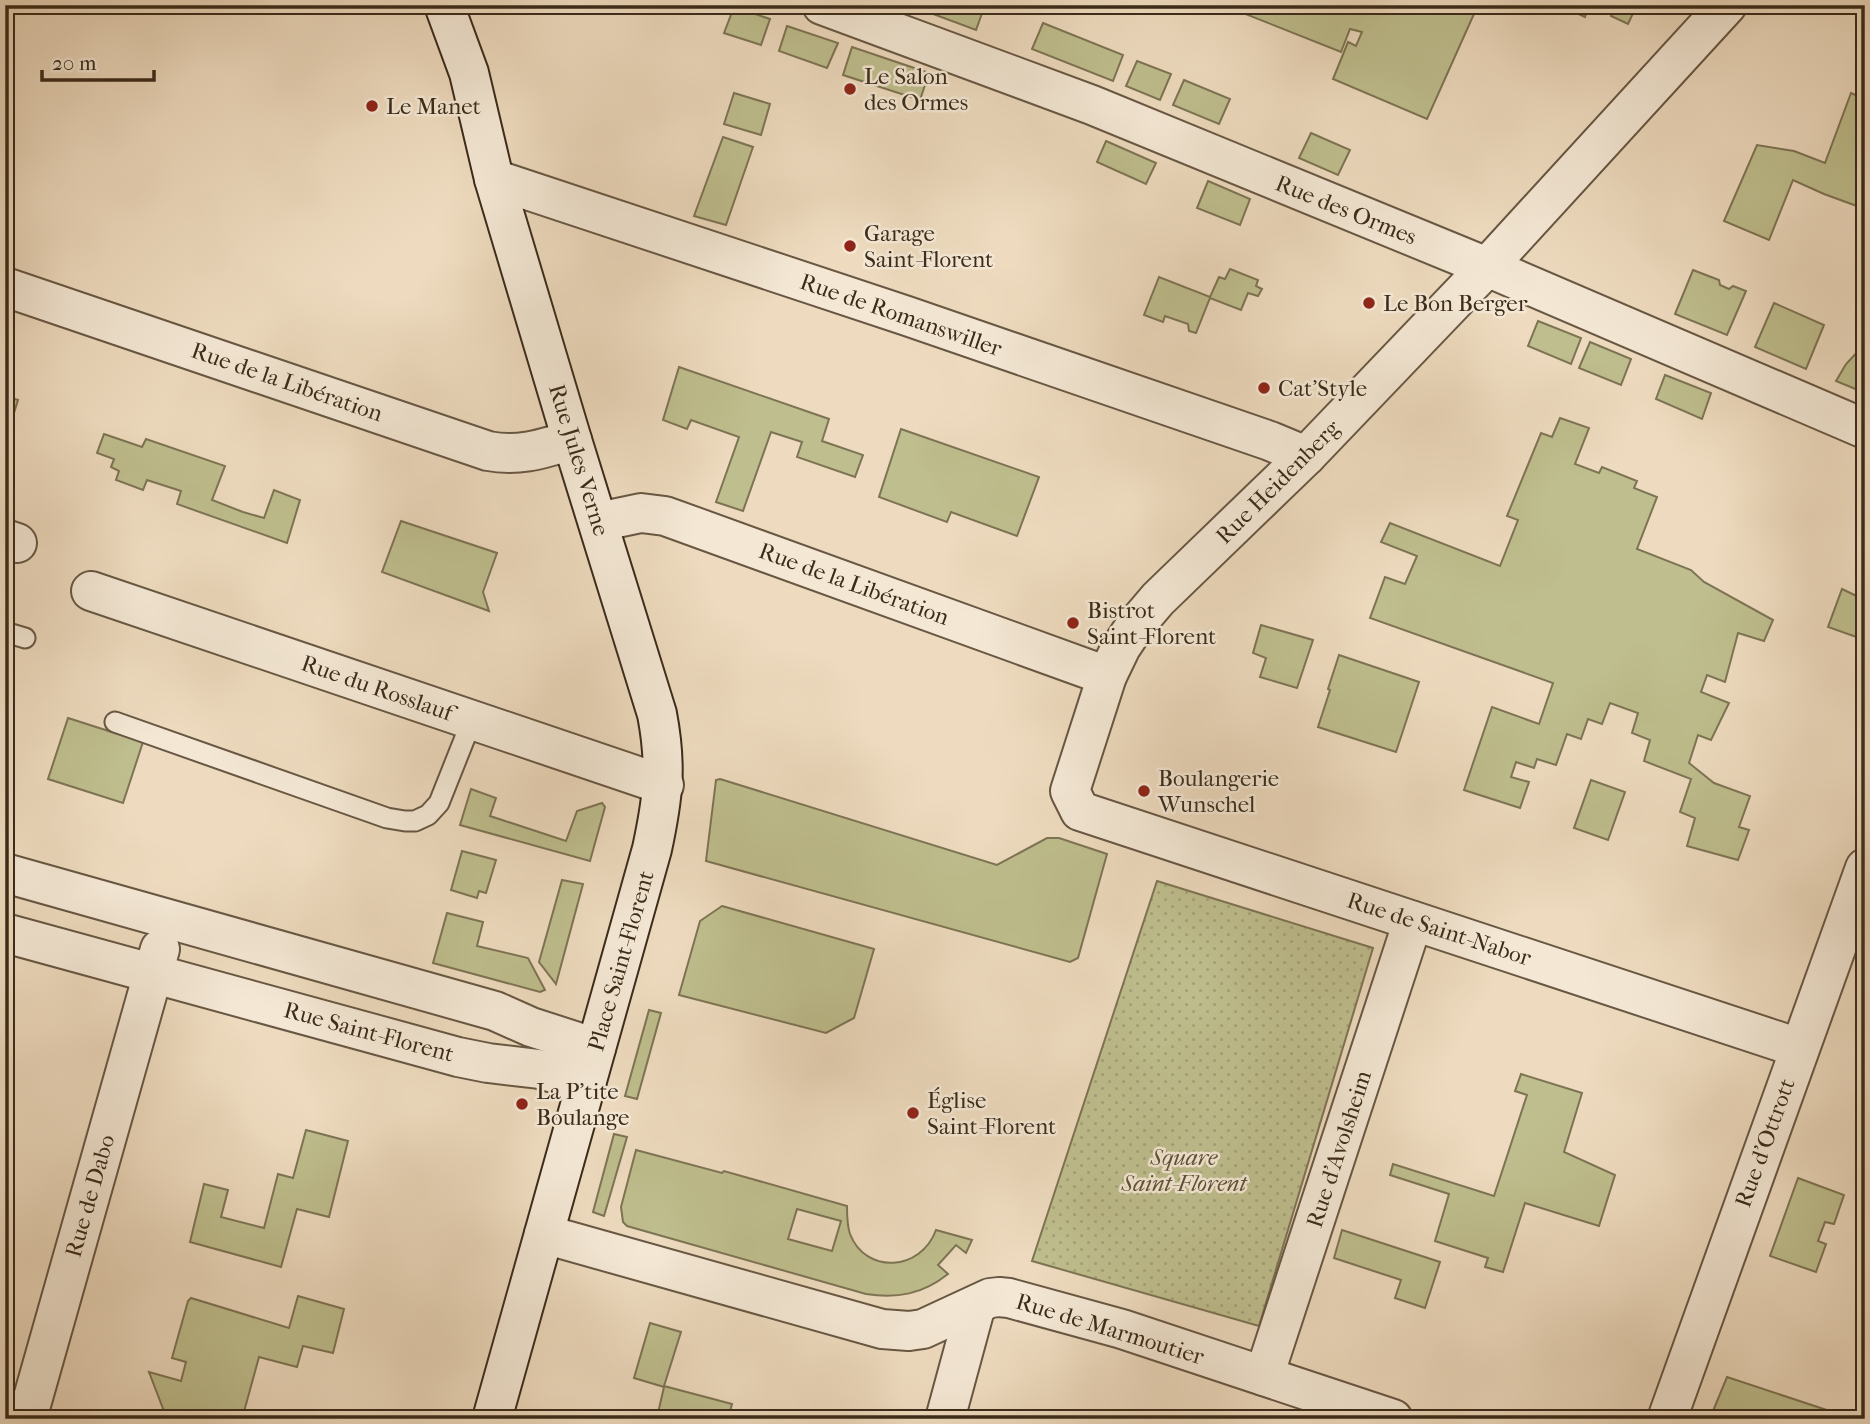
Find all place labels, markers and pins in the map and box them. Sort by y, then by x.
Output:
place label: Le Salon des Ormes [864,63,968,116]
marker: Le Salon des Ormes [842,81,858,97]
place label: Le Manet [386,93,481,120]
marker: Le Manet [364,98,380,114]
place label: Garage Saint-Florent [864,220,993,273]
marker: Garage Saint-Florent [842,238,858,254]
place label: Le Bon Berger [1383,290,1528,317]
marker: Le Bon Berger [1361,295,1377,311]
place label: Cat'Style [1278,375,1367,402]
marker: Cat'Style [1256,380,1272,396]
place label: Bistrot Saint-Florent [1087,597,1216,650]
marker: Bistrot Saint-Florent [1065,615,1081,631]
place label: Boulangerie Wunschel [1157,765,1279,818]
marker: Boulangerie Wunschel [1136,783,1152,799]
place label: La P'tite Boulange [536,1078,629,1131]
place label: Église Saint-Florent [927,1087,1056,1140]
marker: La P'tite Boulange [514,1096,530,1112]
marker: Église Saint-Florent [905,1105,921,1121]

